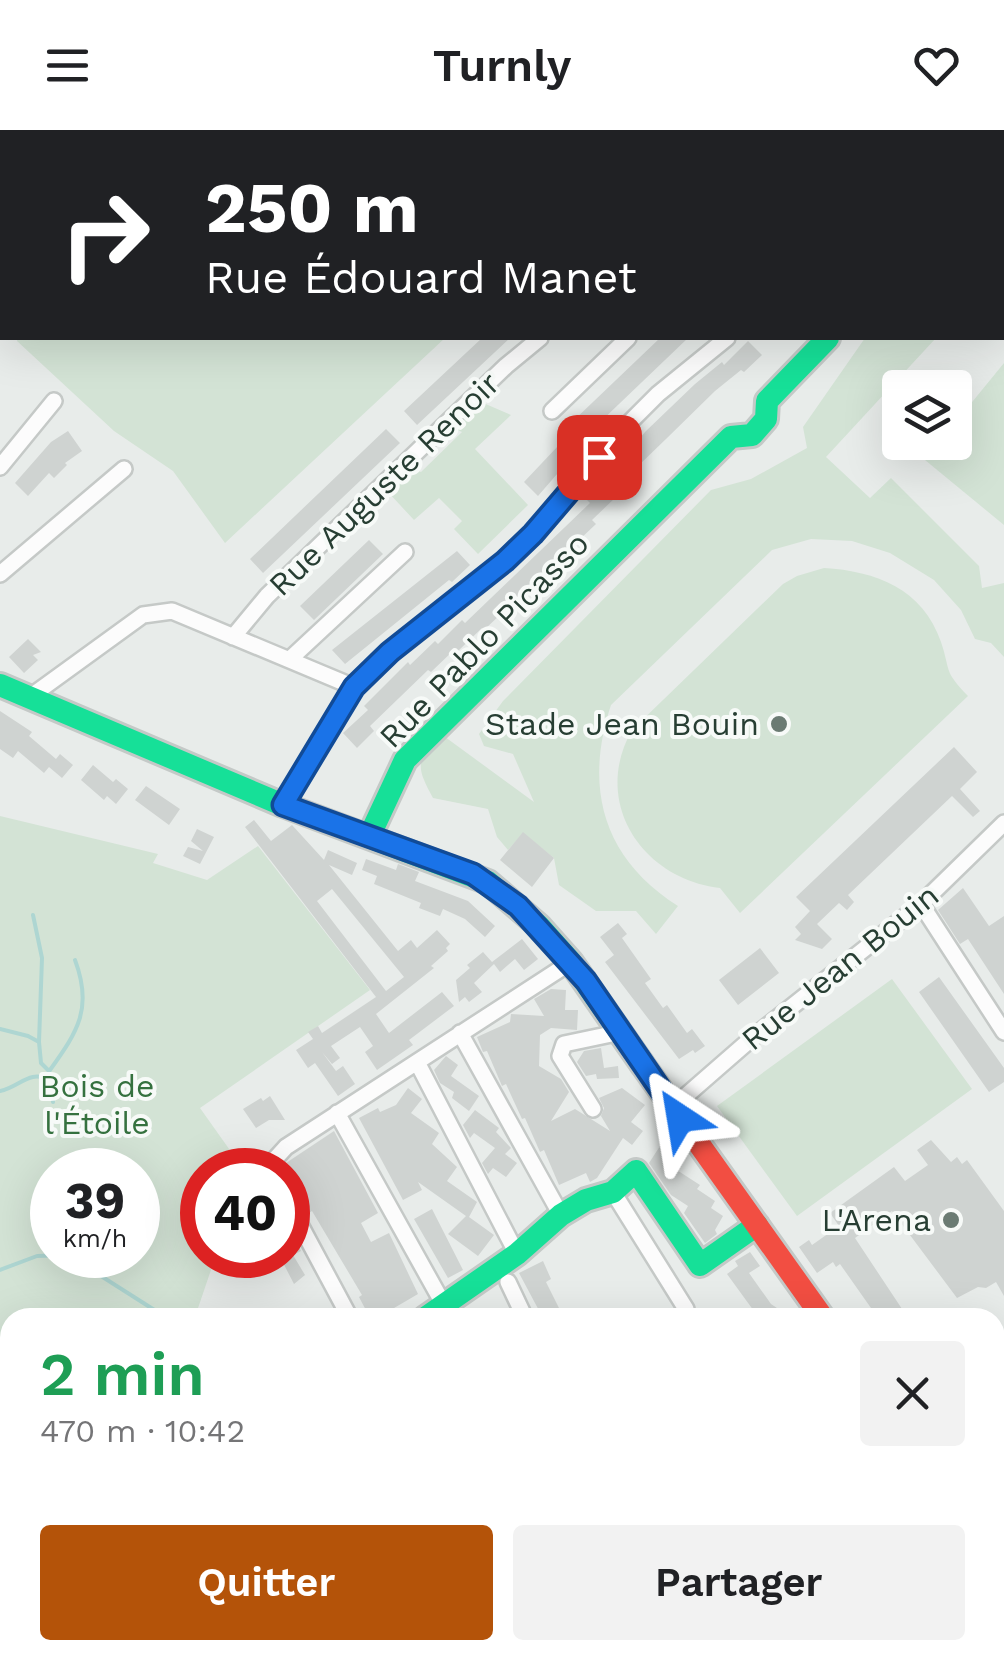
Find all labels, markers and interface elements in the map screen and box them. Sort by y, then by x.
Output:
icon: menu [40,38,95,93]
icon: heart [909,38,964,93]
text: Turnly [433,39,571,92]
text: 250 m [205,167,419,249]
icon: right [40,170,170,300]
text: Rue Édouard Manet [205,251,637,304]
street label: Rue Auguste Renoir [261,364,507,604]
map controls [882,370,972,460]
button: layers [882,370,972,460]
pin [557,415,642,500]
icon: arrive [572,430,627,485]
street label: Rue Pablo Picasso [371,524,597,756]
place label: Stade Jean Bouin [485,705,759,743]
marker: Stade Jean Bouin [768,713,790,735]
street label: Rue Jean Bouin [734,876,946,1058]
position arrow [628,1066,732,1170]
park label: Bois de l'Étoile [40,1067,154,1142]
speed limit sign: 40 [180,1148,310,1278]
text: 39 [65,1171,125,1230]
place label: L'Arena [821,1201,931,1239]
marker: L'Arena [940,1209,962,1231]
text: km/h [63,1224,127,1253]
text: 2 min [40,1339,205,1410]
button: close [860,1341,965,1446]
text: 470 m · 10:42 [40,1412,245,1450]
button: Quitter [40,1525,493,1640]
button: Partager [513,1525,965,1640]

